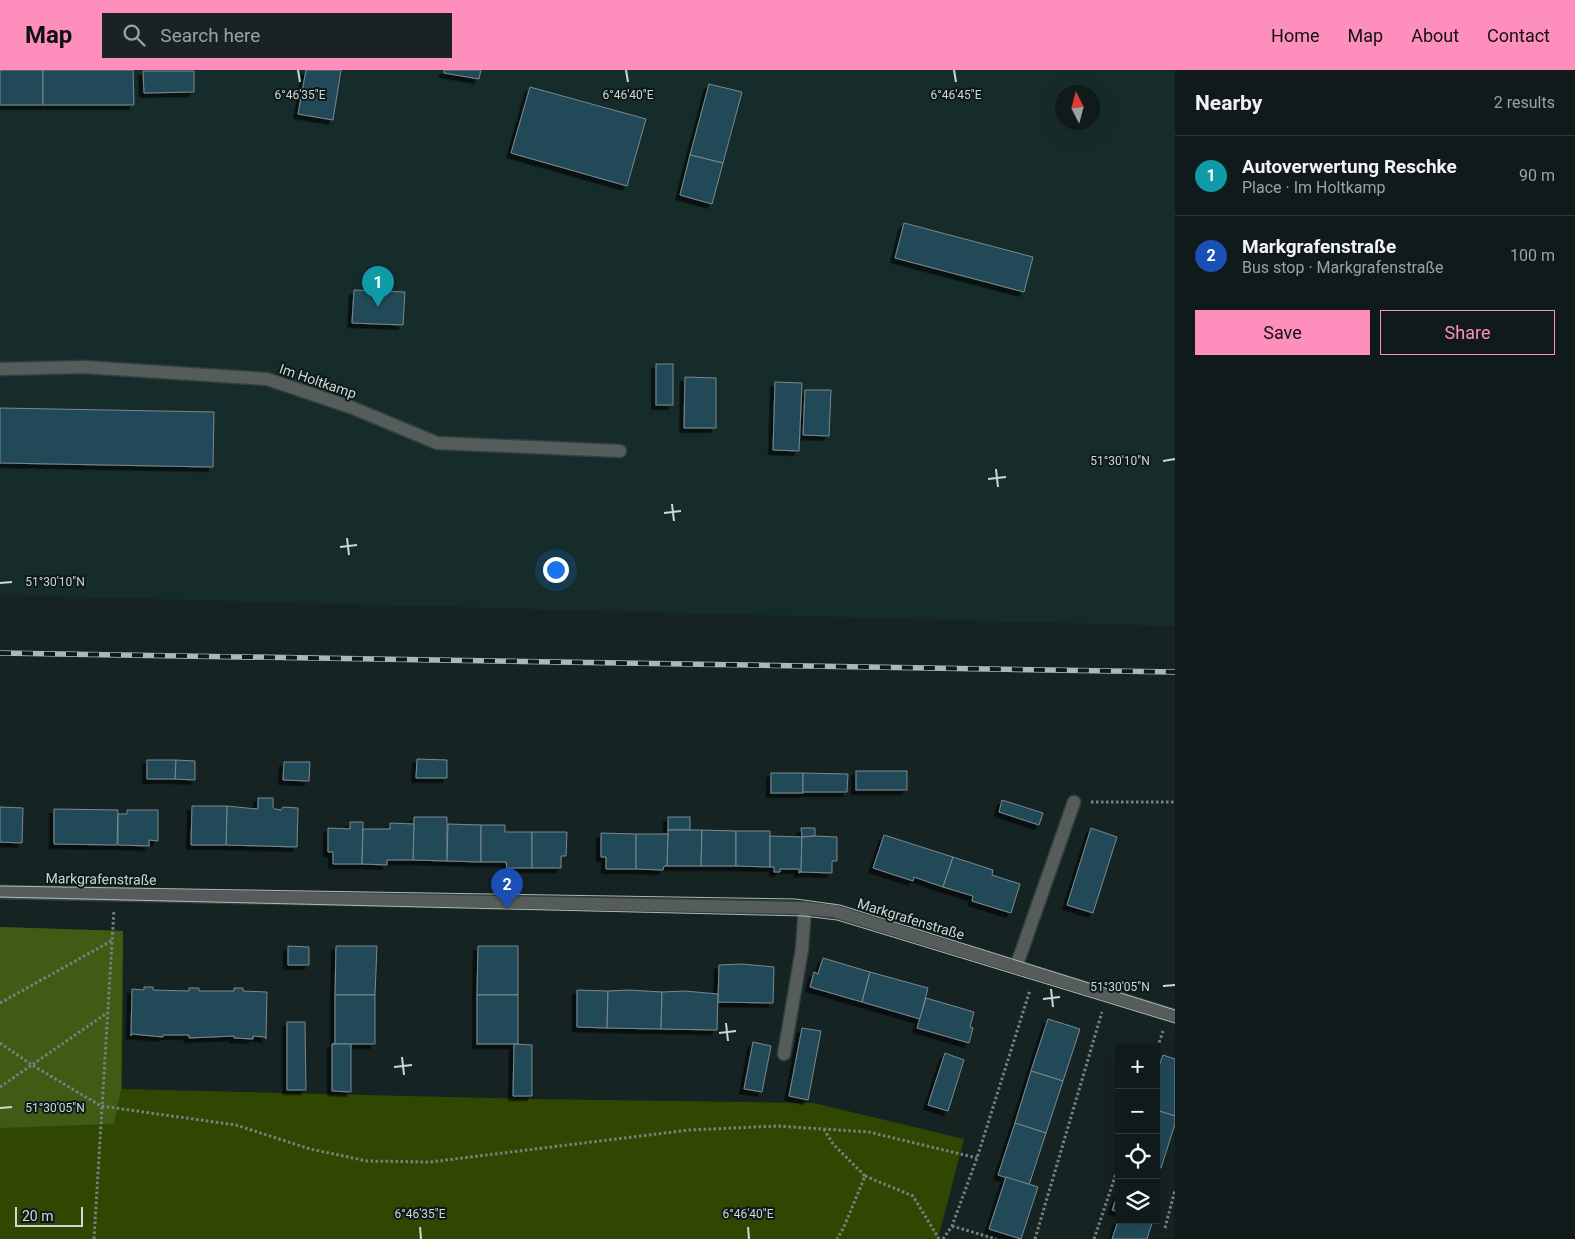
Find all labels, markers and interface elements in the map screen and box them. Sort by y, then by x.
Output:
search box [102,13,452,58]
text: Map [25,21,72,49]
icon: search [120,21,148,49]
text: Search here [160,24,260,47]
text: Home [1271,25,1320,46]
text: Map [1348,25,1383,46]
text: About [1411,25,1459,46]
text: Contact [1487,25,1550,46]
north arrow [1055,85,1100,130]
text: 6°46'35"E [275,88,326,102]
text: 6°46'40"E [603,88,654,102]
text: 6°46'45"E [931,88,982,102]
text: Nearby [1195,91,1262,115]
text: 2 results [1494,93,1555,112]
text: Autoverwertung Reschke [1242,155,1457,178]
text: 1 [1206,166,1216,185]
text: 90 m [1519,166,1555,185]
text: Place · Im Holtkamp [1242,178,1386,197]
text: Markgrafenstraße [1242,235,1396,258]
text: 2 [1206,246,1216,265]
text: 100 m [1510,246,1555,265]
text: Bus stop · Markgrafenstraße [1242,258,1443,277]
pin: 1 [362,266,394,307]
button: Save [1195,310,1370,355]
button: Share [1380,310,1555,355]
street label: Im Holtkamp [277,360,359,402]
text: 51°30'10"N [1090,454,1150,468]
your location [543,557,569,583]
text: 51°30'10"N [25,575,85,589]
pin: 2 [491,868,523,909]
street label: Markgrafenstraße [45,870,157,888]
street label: Markgrafenstraße [856,895,966,943]
text: 51°30'05"N [1090,980,1150,994]
map controls [1115,1044,1160,1224]
button: + [1115,1044,1160,1089]
button: − [1115,1089,1160,1134]
text: 51°30'05"N [25,1101,85,1115]
button: locate [1115,1134,1160,1179]
button: layers [1115,1179,1160,1224]
scale bar [15,1204,82,1227]
text: 6°46'35"E [395,1207,446,1221]
text: 6°46'40"E [723,1207,774,1221]
text: 20 m [22,1208,54,1224]

